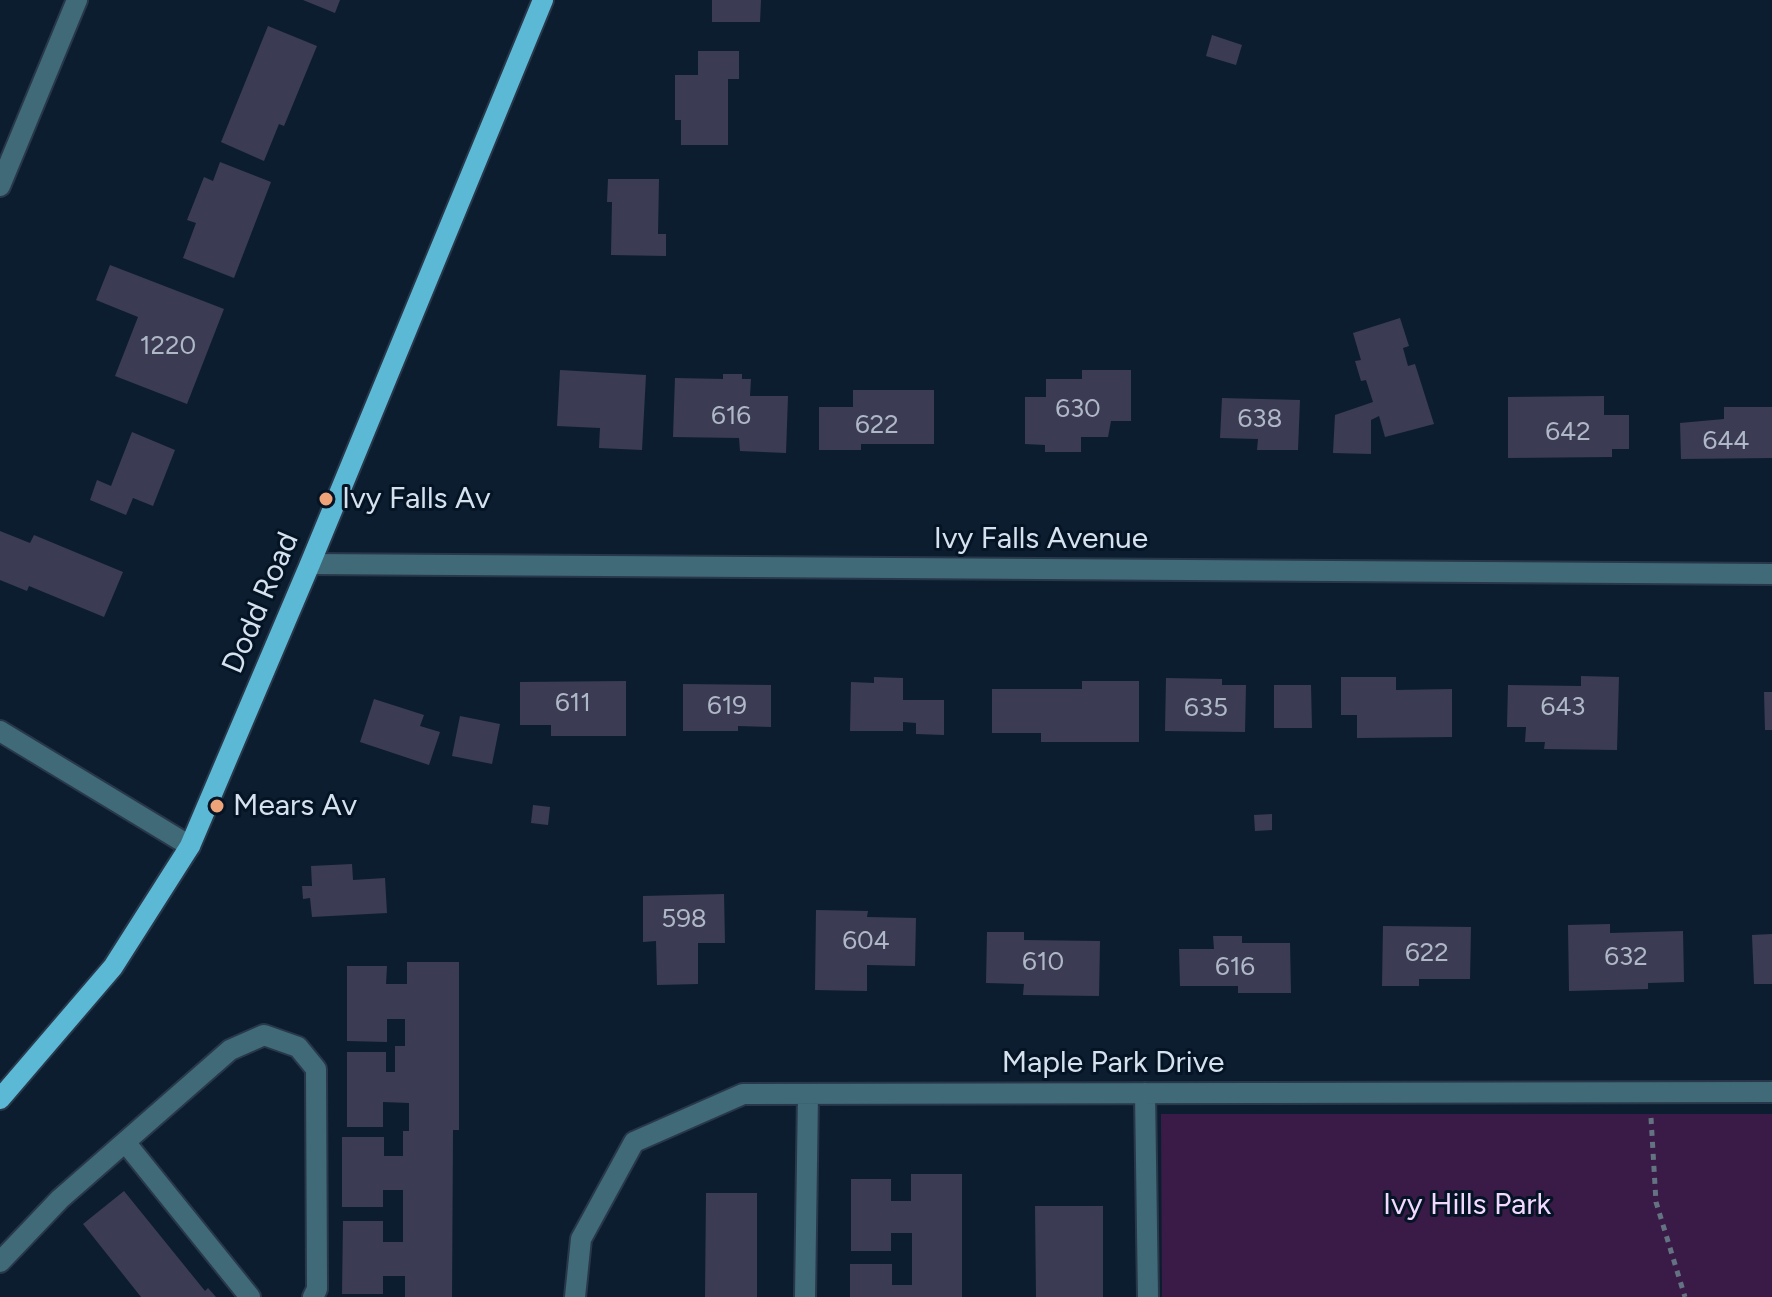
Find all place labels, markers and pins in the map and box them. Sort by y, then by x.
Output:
place label: Ivy Falls Av [342,481,490,517]
marker: Ivy Falls Av [317,490,335,508]
place label: Mears Av [233,788,357,824]
marker: Mears Av [208,797,226,815]

